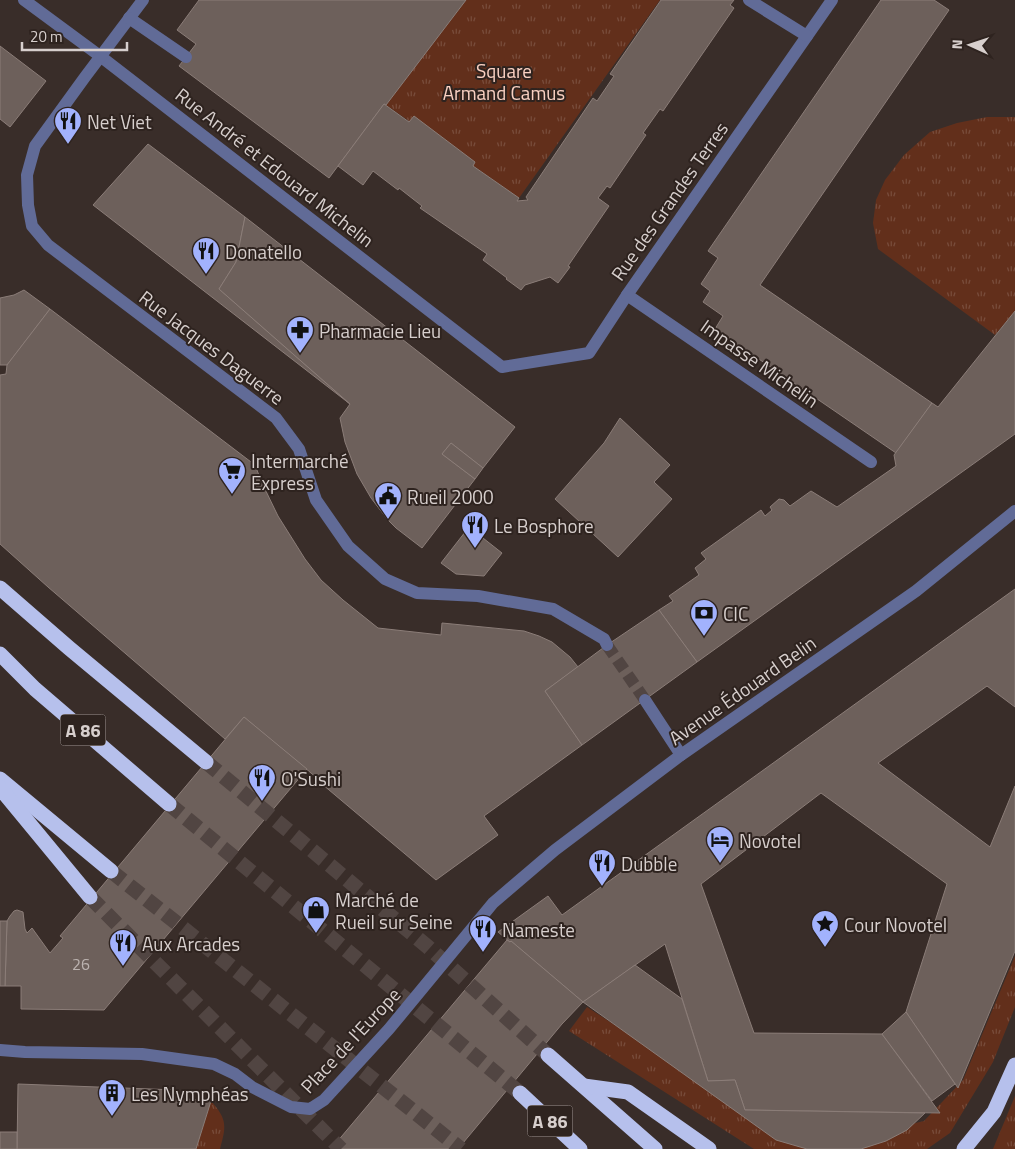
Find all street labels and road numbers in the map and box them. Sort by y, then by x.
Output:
street label: Rue André et Edouard Michelin [169,80,381,254]
street label: Rue des Grandes Terres [603,116,735,286]
street label: Rue Jacques Daguerre [133,283,291,411]
street label: Impasse Michelin [695,311,825,415]
street label: Avenue Édouard Belin [662,628,822,752]
road number: A 86 [61,714,106,746]
street label: Place de l'Europe [293,980,407,1100]
road number: A 86 [528,1106,572,1136]

